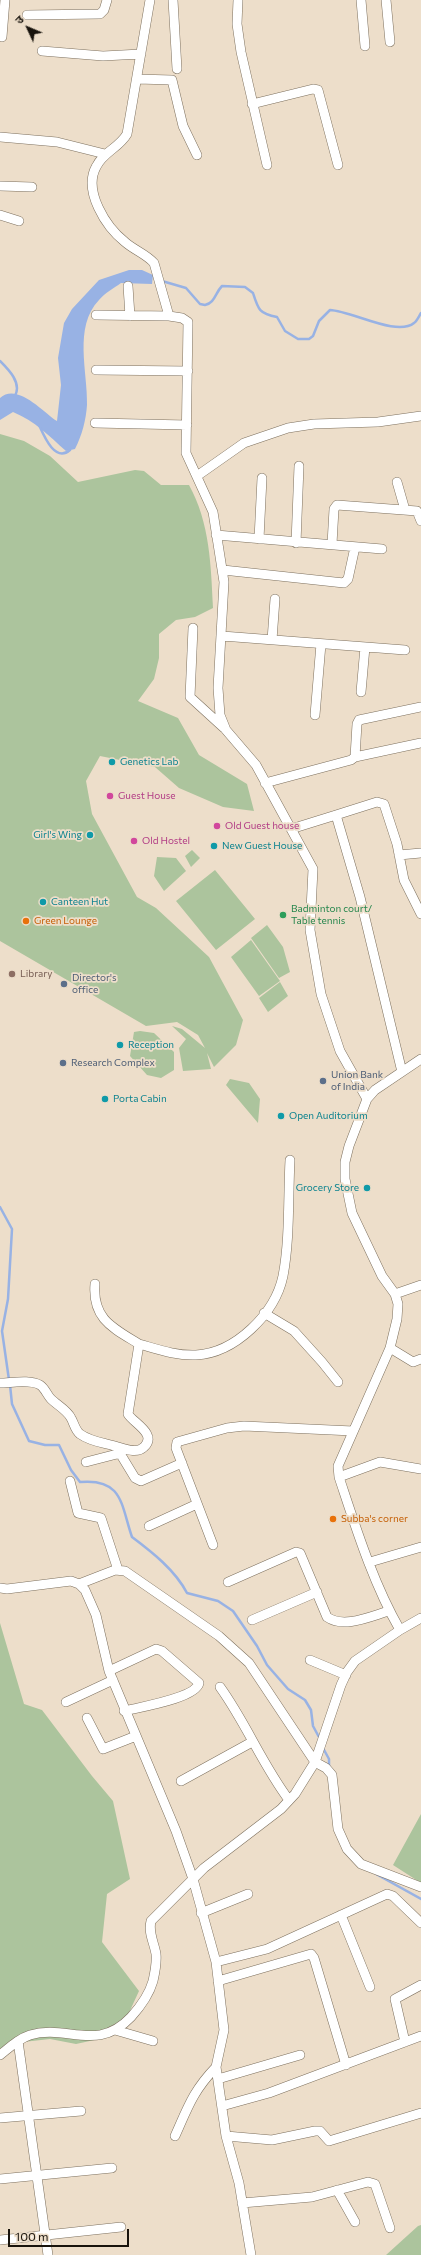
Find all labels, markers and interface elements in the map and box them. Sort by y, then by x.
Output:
north arrow [8,8,48,48]
text: उ [12,12,26,26]
place label: Genetics Lab [120,756,178,768]
marker: Genetics Lab [107,757,117,767]
place label: Guest House [118,790,176,802]
marker: Guest House [105,791,115,801]
place label: Old Guest house [225,820,299,832]
marker: Old Guest house [212,821,222,831]
place label: Girl's Wing [33,829,82,841]
marker: Girl's Wing [85,830,95,840]
place label: Old Hostel [142,835,190,847]
marker: Old Hostel [129,836,139,846]
place label: New Guest House [222,840,302,852]
marker: New Guest House [209,841,219,851]
place label: Canteen Hut [51,896,108,908]
marker: Canteen Hut [38,897,48,907]
place label: Badminton court/ Table tennis [291,903,372,926]
marker: Badminton court/ Table tennis [278,910,288,920]
place label: Green Lounge [34,915,97,927]
marker: Green Lounge [21,916,31,926]
place label: Library [20,968,53,980]
marker: Library [7,969,17,979]
place label: Director's office [72,972,117,996]
marker: Director's office [59,979,69,989]
place label: Reception [128,1039,174,1051]
marker: Reception [115,1040,125,1050]
place label: Research Complex [71,1057,155,1069]
marker: Research Complex [58,1058,68,1068]
place label: Union Bank of India [331,1069,383,1092]
marker: Union Bank of India [318,1076,328,1086]
place label: Porta Cabin [113,1093,167,1105]
marker: Porta Cabin [100,1094,110,1104]
place label: Open Auditorium [289,1110,368,1122]
marker: Open Auditorium [276,1111,286,1121]
place label: Grocery Store [296,1182,359,1194]
marker: Grocery Store [362,1183,372,1193]
place label: Subba's corner [341,1513,408,1525]
marker: Subba's corner [328,1514,338,1524]
scale bar [10,2221,131,2247]
text: 100 m [15,2229,49,2243]

